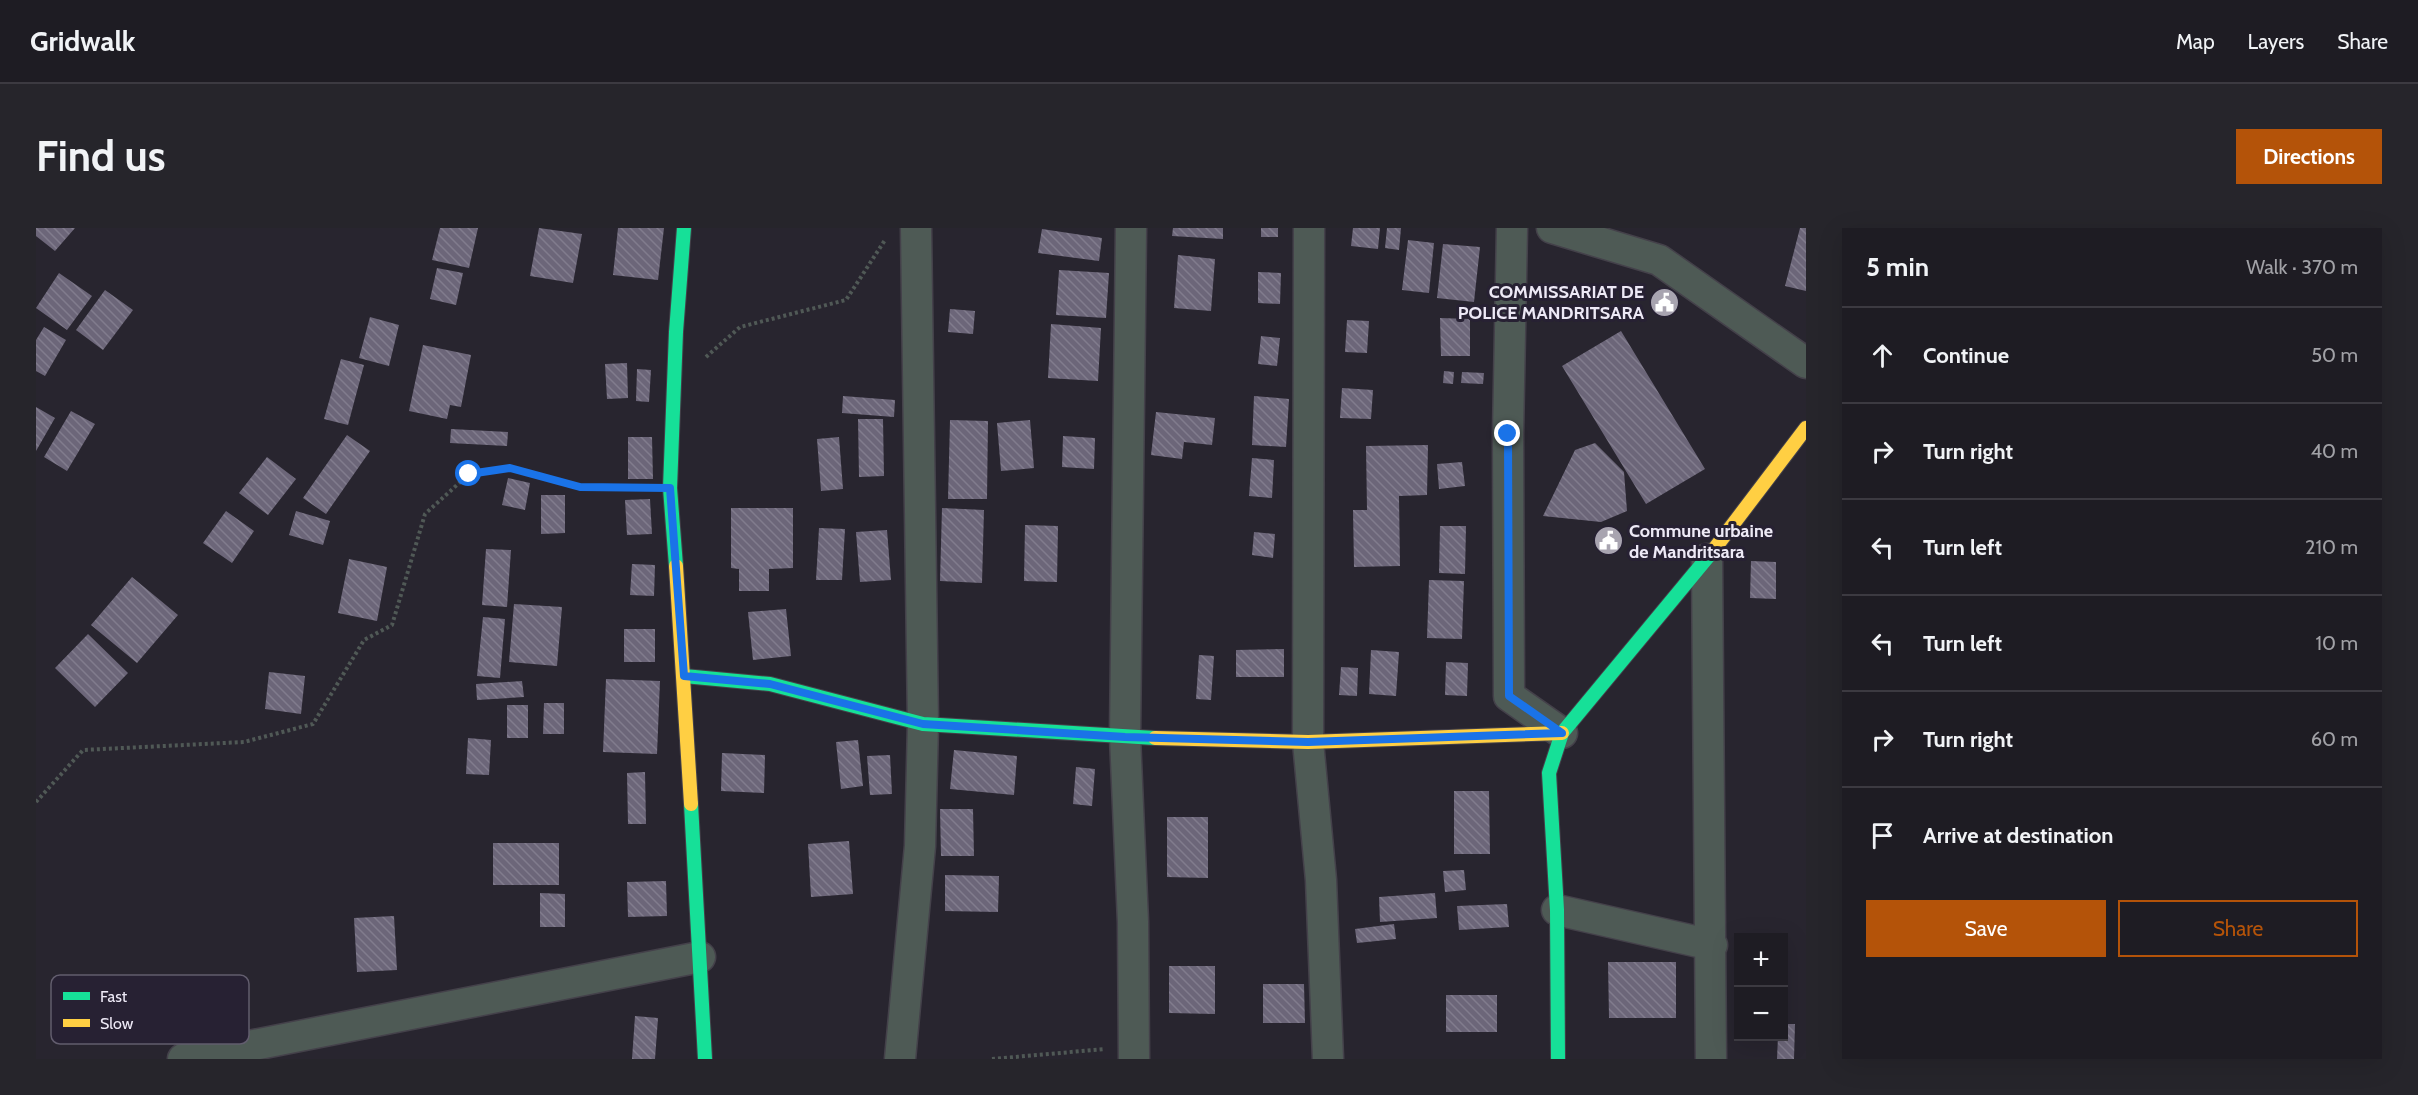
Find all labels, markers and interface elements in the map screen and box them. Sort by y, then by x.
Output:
text: Gridwalk [30,24,135,58]
text: Map [2176,29,2215,54]
text: Layers [2248,29,2304,54]
text: Share [2337,29,2388,54]
button: Directions [2236,129,2382,184]
text: Find us [36,130,165,182]
text: 5 min [1866,251,1929,283]
text: Walk · 370 m [2246,255,2358,279]
place label: COMMISSARIAT DE POLICE MANDRITSARA [1458,281,1645,324]
public building icon: COMMISSARIAT DE POLICE MANDRITSARA [1649,286,1681,318]
icon: ahead [1866,339,1899,372]
text: Continue [1923,342,2009,369]
text: 50 m [2311,343,2358,367]
route end [1494,420,1520,446]
icon: right [1866,435,1899,468]
text: Turn right [1923,438,2013,465]
text: 40 m [2310,439,2358,463]
route start [455,460,481,486]
place label: Commune urbaine de Mandritsara [1629,520,1773,563]
public building icon: Commune urbaine de Mandritsara [1592,525,1624,557]
icon: left [1866,531,1899,564]
text: Turn left [1923,534,2002,561]
text: 210 m [2305,535,2358,559]
icon: left [1866,627,1899,660]
text: Turn left [1923,630,2002,657]
text: 10 m [2315,631,2358,655]
icon: right [1866,723,1899,756]
text: Turn right [1923,726,2013,753]
text: 60 m [2311,727,2358,751]
icon: arrive [1866,819,1899,852]
text: Arrive at destination [1923,822,2113,849]
button: Save [1866,900,2106,957]
button: Share [2118,900,2358,957]
map controls [1734,933,1788,1041]
button: + [1734,933,1788,987]
legend [51,975,249,1044]
text: Fast [100,987,128,1006]
button: − [1734,987,1788,1041]
text: Slow [100,1014,134,1033]

